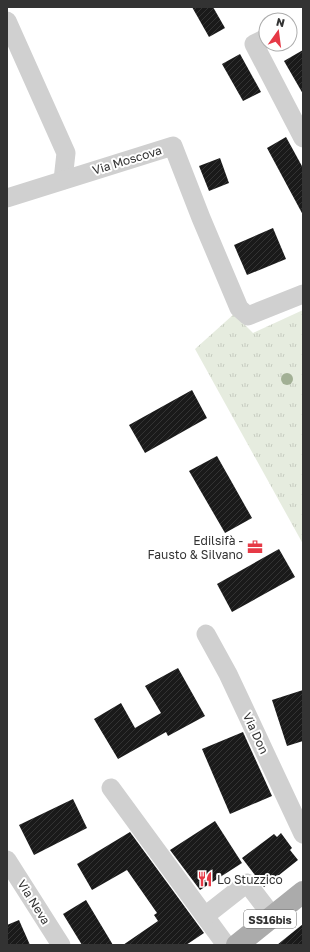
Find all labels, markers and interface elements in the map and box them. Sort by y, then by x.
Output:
north arrow [258,12,298,52]
text: N [275,14,286,29]
street label: Via Moscova [91,142,163,178]
place label: Edilsifà - Fausto & Silvano [147,533,243,562]
office icon: Edilsifà - Fausto & Silvano [246,538,264,556]
street label: Via Don [240,710,272,756]
restaurant icon: Lo Stuzzico [196,870,214,888]
place label: Lo Stuzzico [217,872,283,887]
street label: Via Neva [14,877,54,927]
road number: SS16bis [244,910,296,928]

